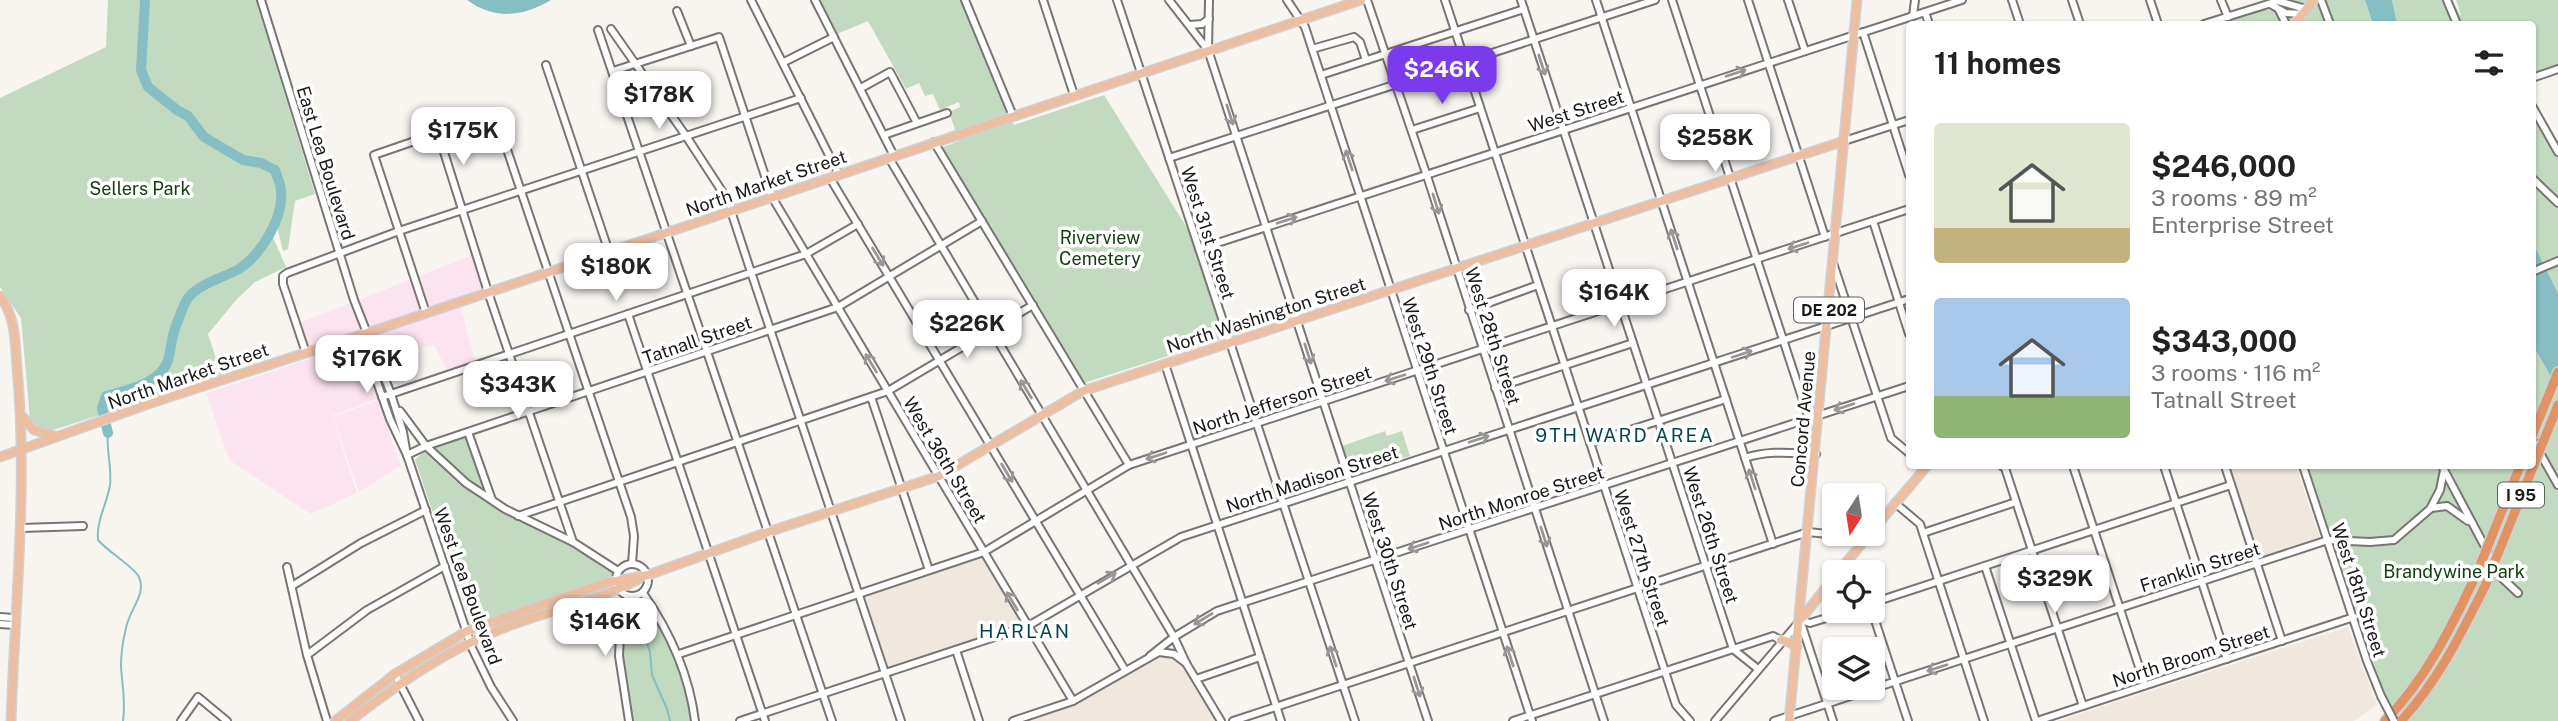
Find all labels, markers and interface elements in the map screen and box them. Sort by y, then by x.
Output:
icon: filters [2470,44,2508,82]
text: 11 homes [1934,45,2061,81]
pin: $246K [1393,46,1491,106]
one-way arrow [1537,53,1549,75]
text: $246K [1403,55,1481,82]
one-way arrow [1725,66,1747,79]
pin: $178K [610,72,708,131]
text: $178K [623,80,695,107]
street label: East Lea Boulevard [293,83,359,243]
street label: West Street [1526,86,1626,136]
one-way arrow [1224,103,1237,125]
pin: $175K [414,108,512,167]
pin: $258K [1666,114,1764,174]
text: $175K [427,116,499,143]
text: $258K [1676,123,1754,150]
street label: North Market Street [683,146,849,220]
text: $246,000 [2151,148,2296,184]
one-way arrow [1341,150,1354,172]
icon: home [1990,151,2074,235]
street label: West 31st Street [1177,164,1239,302]
park label: Sellers Park [89,178,191,199]
text: 3 rooms · 89 m² [2151,184,2317,211]
one-way arrow [1430,193,1443,215]
text: Enterprise Street [2151,211,2334,238]
one-way arrow [1276,213,1298,226]
park label: Riverview Cemetery [1059,227,1141,269]
one-way arrow [1667,228,1680,250]
one-way arrow [1787,241,1809,253]
pin: $180K [567,244,665,303]
one-way arrow [872,247,886,267]
text: $180K [580,252,652,279]
street label: West 28th Street [1461,265,1525,407]
pin: $164K [1565,270,1663,329]
street label: North Washington Street [1164,273,1368,357]
text: $164K [1578,278,1650,305]
street label: West 29th Street [1398,295,1462,437]
road number: DE 202 [1794,298,1864,322]
pin: $226K [918,300,1016,360]
text: $226K [929,309,1005,336]
street label: Tatnall Street [640,311,754,369]
text: $343,000 [2151,323,2297,359]
icon: home [1990,326,2074,410]
pin: $176K [318,336,416,395]
street label: North Market Street [105,339,271,413]
one-way arrow [1302,343,1315,365]
text: $176K [331,344,403,371]
one-way arrow [1731,346,1753,359]
street label: Concord Avenue [1787,350,1819,488]
one-way arrow [864,353,878,373]
text: 3 rooms · 116 m² [2151,359,2321,386]
street label: North Jefferson Street [1190,361,1374,439]
pin: $343K [469,362,567,421]
text: $343K [479,370,557,397]
one-way arrow [1385,373,1407,385]
one-way arrow [1019,379,1033,399]
text: Tatnall Street [2151,386,2297,413]
street label: West 36th Street [899,393,991,527]
one-way arrow [1834,402,1856,414]
district label: 9TH WARD AREA [1535,424,1715,446]
one-way arrow [1468,432,1490,444]
street label: North Madison Street [1223,441,1401,517]
one-way arrow [1145,450,1167,463]
street label: North Monroe Street [1436,461,1606,535]
one-way arrow [1001,463,1015,483]
street label: West 26th Street [1679,464,1743,606]
one-way arrow [1744,468,1757,490]
road number: I 95 [2498,482,2544,508]
north arrow [1822,483,1885,546]
map controls [1822,483,1885,700]
street label: West 27th Street [1610,487,1674,629]
street label: West 30th Street [1358,490,1422,632]
street label: West Lea Boulevard [430,505,506,667]
street label: West 18th Street [2327,520,2391,660]
one-way arrow [1538,526,1551,548]
street label: Franklin Street [2137,538,2263,596]
one-way arrow [1408,541,1430,553]
pin: $329K [2006,556,2104,615]
button: locate [1822,560,1885,623]
park label: Brandywine Park [2383,561,2525,582]
text: $329K [2016,564,2094,591]
one-way arrow [1097,571,1117,585]
one-way arrow [1005,591,1019,611]
pin: $146K [556,598,654,658]
text: $146K [569,607,641,634]
one-way arrow [1194,613,1214,627]
district label: HARLAN [979,620,1071,642]
street label: North Broom Street [2110,621,2272,691]
button: layers [1822,637,1885,700]
one-way arrow [1503,645,1516,667]
one-way arrow [1326,646,1338,668]
one-way arrow [1926,663,1948,675]
one-way arrow [1411,675,1424,697]

